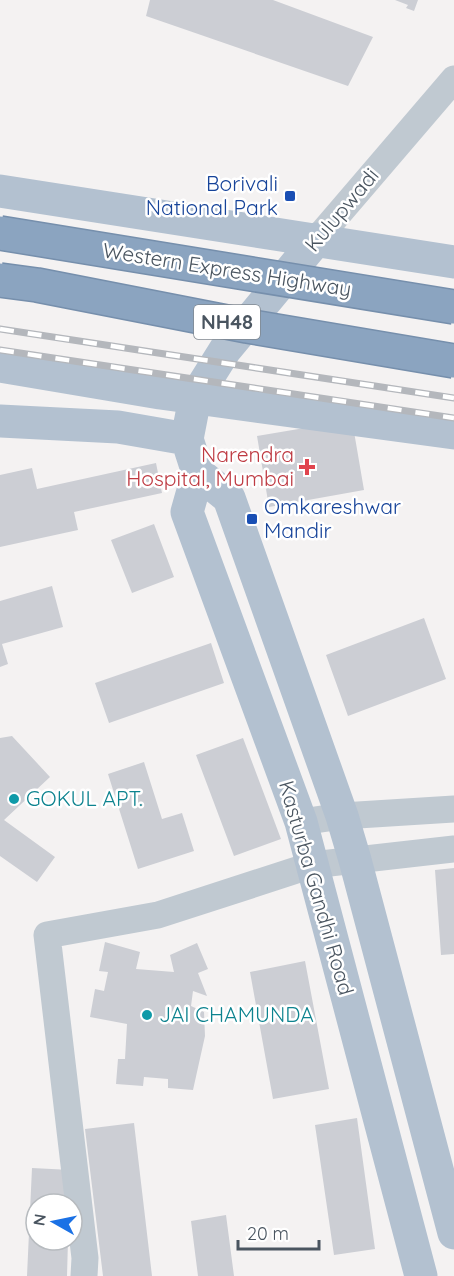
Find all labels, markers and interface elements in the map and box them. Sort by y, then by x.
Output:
street label: Kulupwadi [299,162,384,256]
place label: Borivali National Park [146,170,278,220]
marker: Borivali National Park [283,189,297,203]
street label: Western Express Highway [101,237,353,302]
road number: NH48 [194,305,260,339]
place label: Narendra Hospital, Mumbai [126,441,294,491]
marker: Narendra Hospital, Mumbai [298,458,316,476]
place label: Omkareshwar Mandir [264,493,401,543]
marker: Omkareshwar Mandir [245,512,259,526]
street label: Kasturba Gandhi Road [274,778,360,998]
place label: GOKUL APT. [26,785,143,811]
marker: GOKUL APT. [7,792,21,806]
place label: JAI CHAMUNDA [159,1001,314,1027]
marker: JAI CHAMUNDA [140,1008,154,1022]
north arrow [24,1192,84,1252]
text: N [28,1212,50,1227]
scale bar [238,1213,319,1251]
text: 20 m [247,1222,289,1245]

